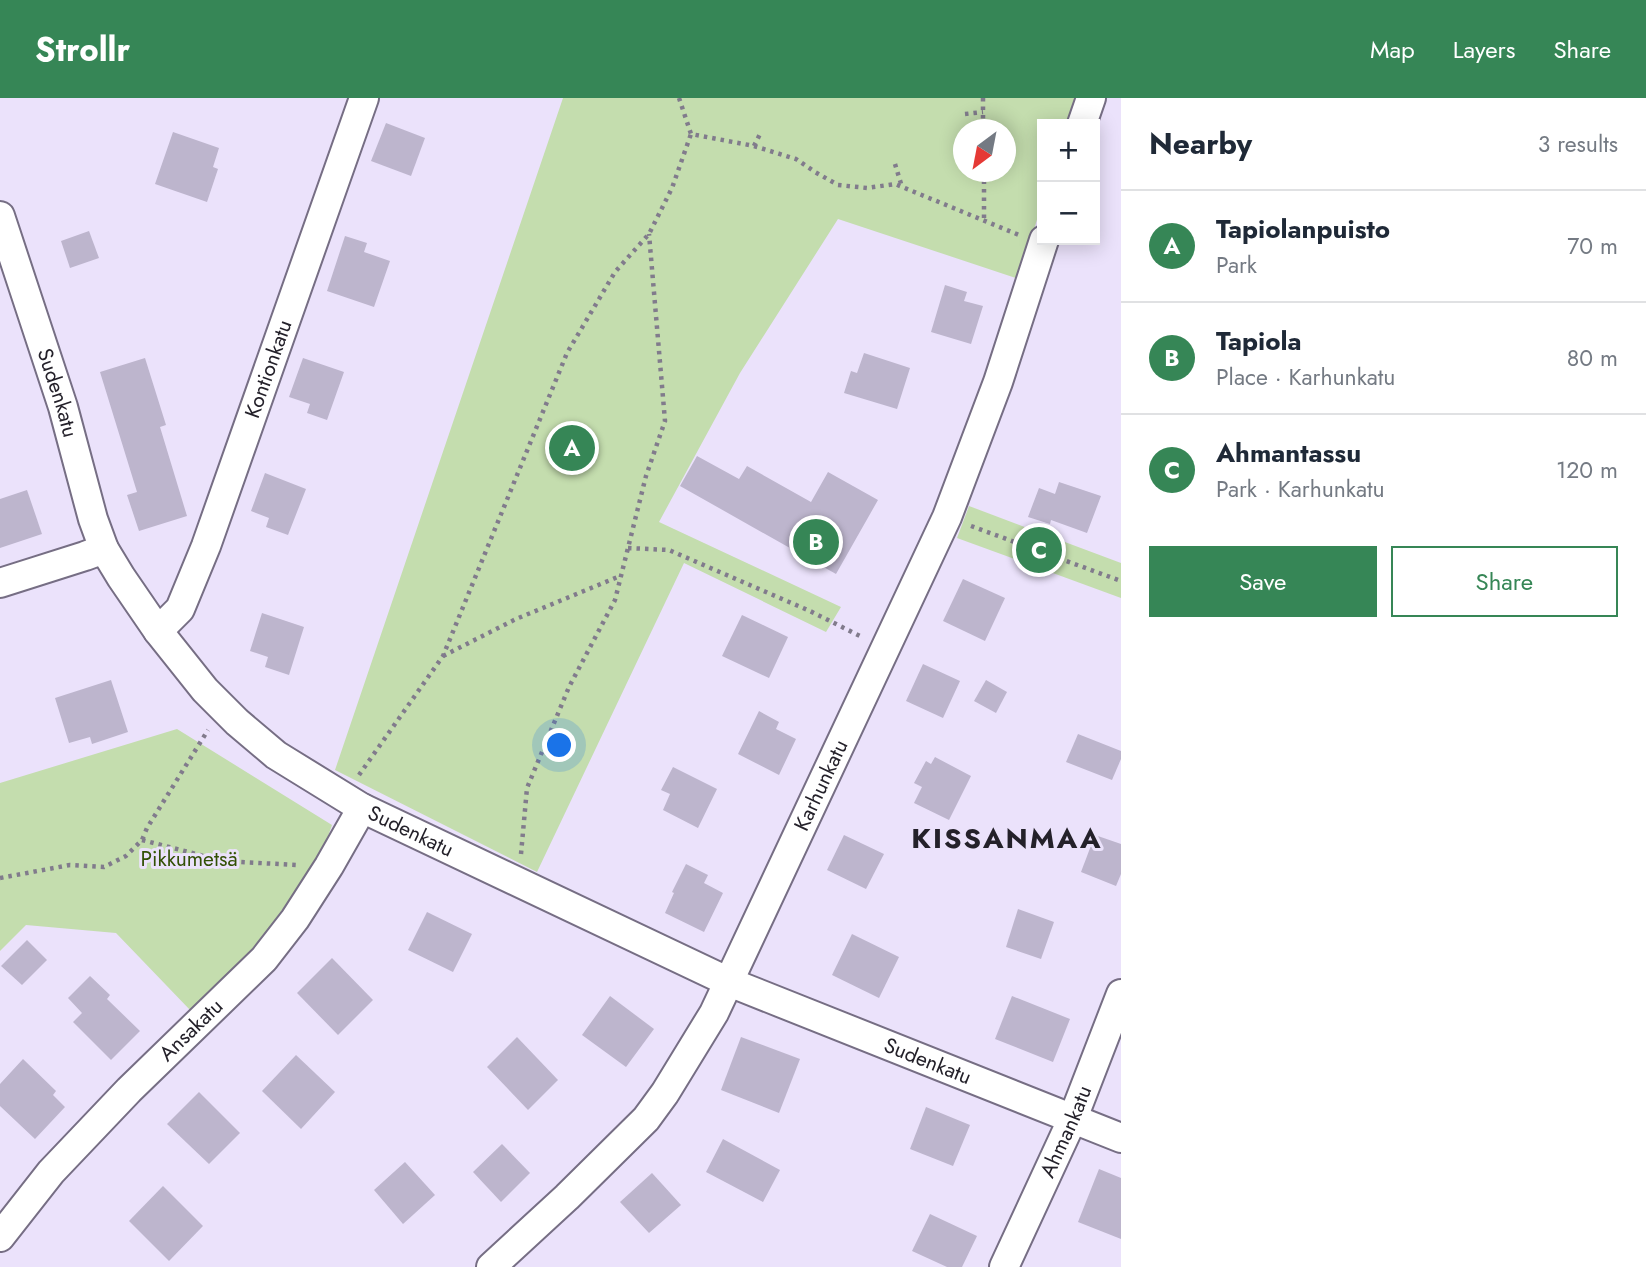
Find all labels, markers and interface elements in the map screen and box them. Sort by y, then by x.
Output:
text: Strollr [35,26,130,73]
text: Map [1370,32,1415,67]
text: Layers [1453,32,1515,67]
text: Share [1553,32,1611,67]
north arrow [953,119,1016,182]
map controls [1037,119,1100,245]
button: + [1037,119,1100,182]
text: Nearby [1149,122,1252,165]
text: 3 results [1538,127,1618,161]
button: − [1037,182,1100,245]
text: Tapiolanpuisto [1216,210,1390,248]
text: A [1164,229,1180,263]
text: 70 m [1567,229,1618,263]
text: Park [1216,248,1257,282]
street label: Kontionkatu [237,316,300,422]
text: Tapiola [1216,322,1302,360]
text: B [1164,341,1180,375]
text: 80 m [1567,341,1618,375]
street label: Sudenkatu [30,344,85,441]
text: Place · Karhunkatu [1216,360,1395,394]
pin: A [549,422,595,474]
text: Ahmantassu [1216,434,1361,472]
text: C [1164,453,1180,487]
text: 120 m [1556,453,1618,487]
text: Park · Karhunkatu [1216,472,1385,506]
pin: B [793,516,839,568]
pin: C [1016,524,1062,576]
button: Save [1149,546,1377,617]
button: Share [1391,546,1618,617]
your location [542,728,576,762]
street label: Karhunkatu [787,735,855,836]
street label: Sudenkatu [363,798,459,864]
district label: KISSANMAA [911,818,1103,859]
park label: Pikkumetsä [140,844,238,874]
street label: Ansakatu [152,992,230,1068]
street label: Sudenkatu [879,1030,976,1092]
street label: Ahmankatu [1032,1081,1099,1183]

